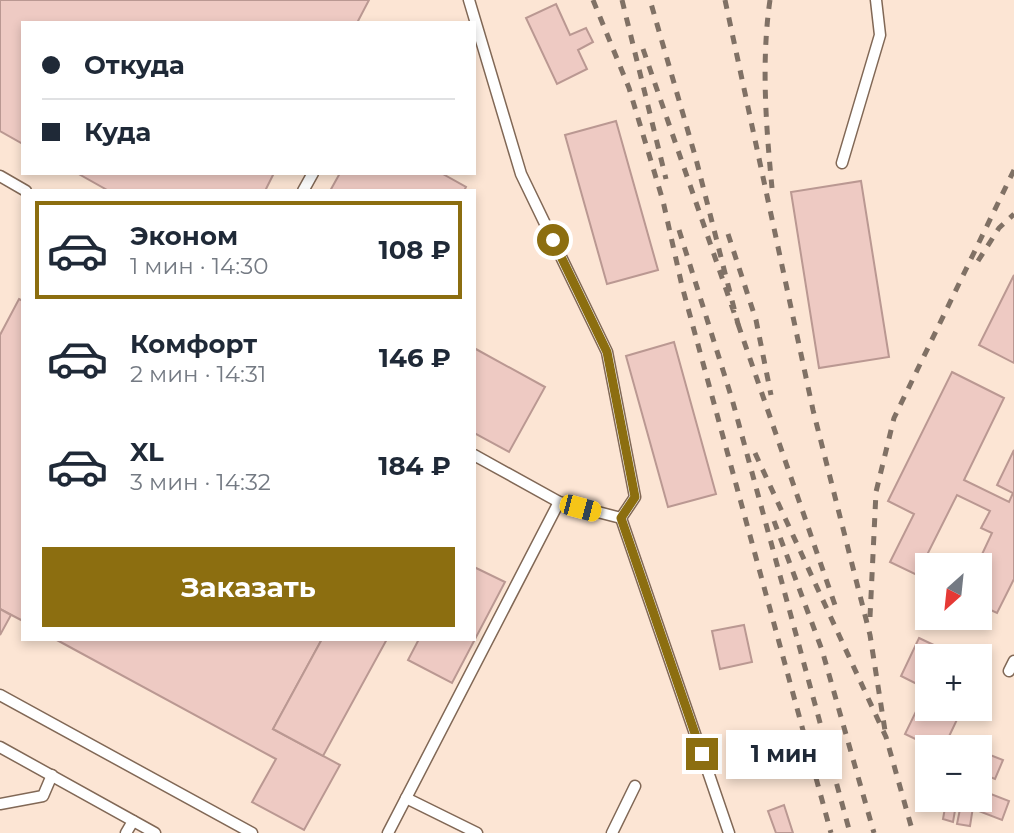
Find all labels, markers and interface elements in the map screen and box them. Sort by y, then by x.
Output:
text: Откуда [84,49,185,81]
text: Куда [84,116,151,148]
icon: car [46,219,109,282]
text: Эконом [130,220,238,252]
route start [537,224,569,256]
text: 108 ₽ [378,234,451,266]
text: 1 мин · 14:30 [130,252,268,280]
icon: car [46,327,109,390]
text: Комфорт [130,328,257,360]
text: 146 ₽ [379,342,451,374]
text: 2 мин · 14:31 [130,360,266,388]
icon: car [46,435,109,498]
text: XL [130,436,164,468]
text: 184 ₽ [378,450,451,482]
text: 3 мин · 14:32 [130,468,271,496]
car [557,492,604,524]
button: Заказать [42,547,455,627]
north arrow [915,553,992,630]
map controls [915,553,992,812]
button: + [915,644,992,721]
callout: 1 мин [726,730,842,778]
button: − [915,735,992,812]
route end [686,738,718,770]
text: 1 мин [751,740,817,768]

